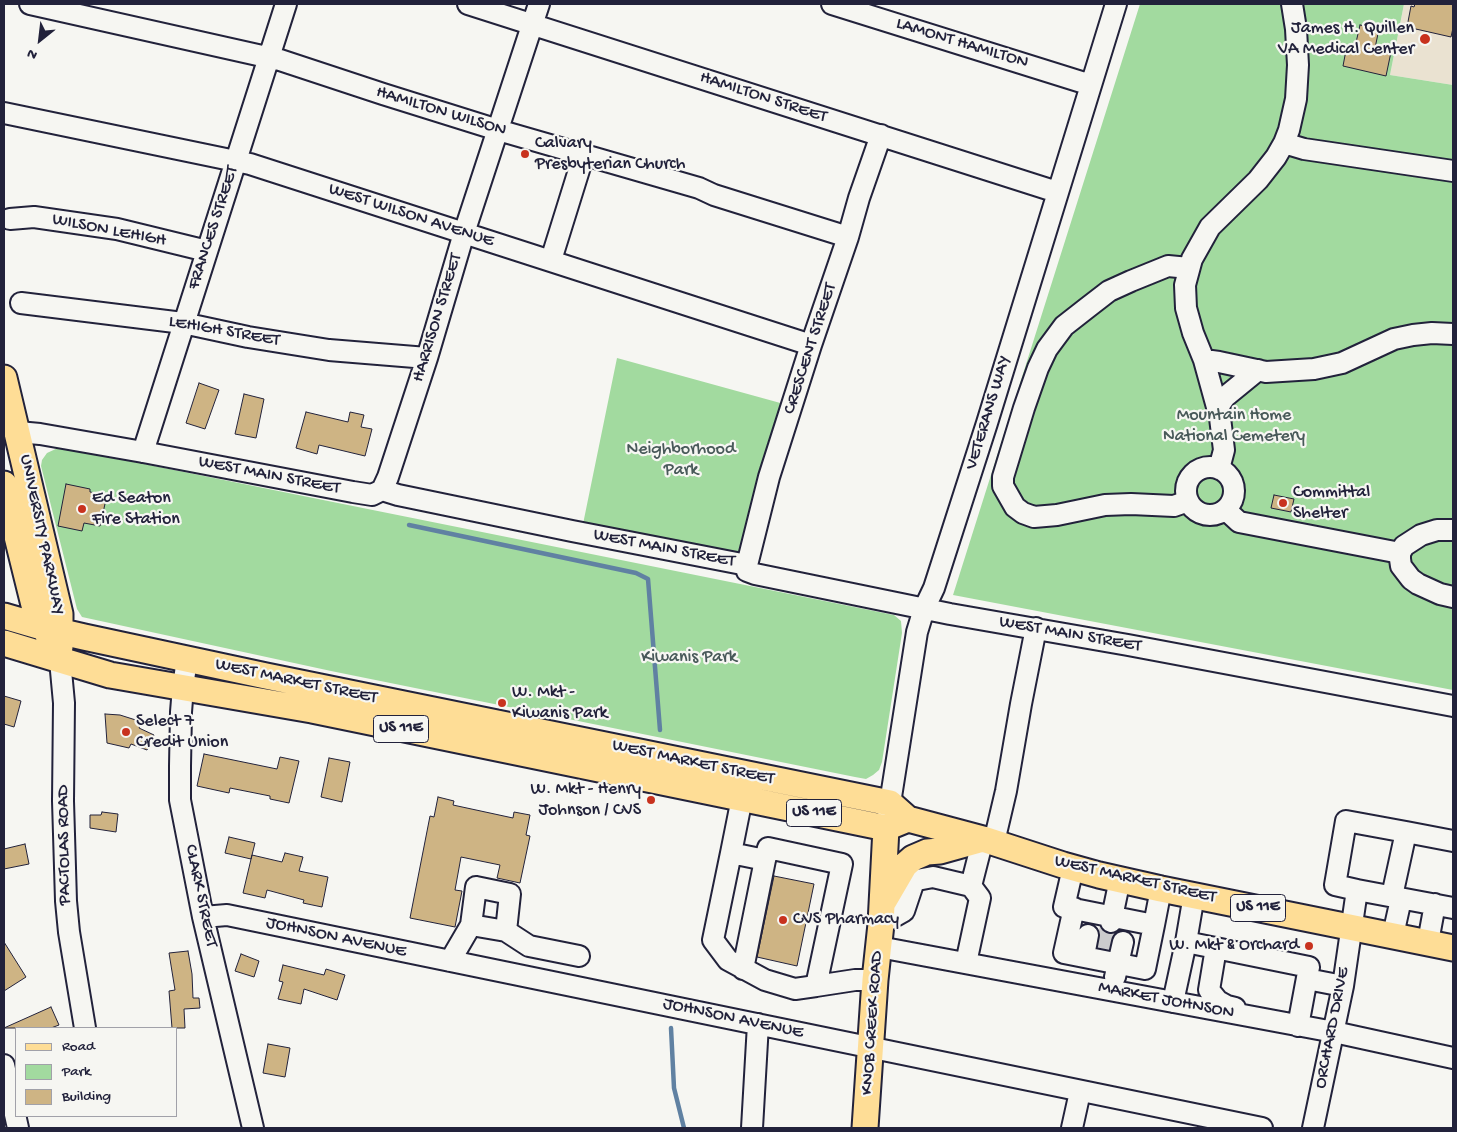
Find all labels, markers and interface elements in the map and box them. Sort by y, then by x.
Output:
street label: LAMONT HAMILTON [893,14,1031,74]
north arrow [15,15,65,65]
place label: James H. Quillen VA Medical Center [1278,18,1414,60]
marker: James H. Quillen VA Medical Center [1418,32,1432,46]
text: N [24,44,41,63]
street label: HAMILTON STREET [697,67,829,129]
street label: HAMILTON WILSON [373,82,509,142]
place label: Calvary Presbyterian Church [535,133,685,176]
marker: Calvary Presbyterian Church [519,148,531,160]
street label: FRANCES STREET [184,163,244,293]
street label: WEST WILSON AVENUE [326,179,496,253]
street label: WILSON LEHIGH [50,209,168,253]
street label: HARRISON STREET [408,251,468,385]
street label: CRESCENT STREET [780,281,842,417]
street label: LEHIGH STREET [167,312,281,352]
street label: VETERANS WAY [961,353,1017,473]
park label: Mountain Home National Cemetery [1163,405,1305,448]
park label: Neighborhood Park [627,439,735,482]
street label: WEST MAIN STREET [196,452,342,500]
street label: UNIVERSITY PARKWAY [13,453,69,617]
place label: Committal Shelter [1293,482,1370,524]
place label: Ed Seaton Fire Station [92,488,180,530]
marker: Committal Shelter [1277,497,1289,509]
marker: Ed Seaton Fire Station [76,503,88,515]
street label: WEST MAIN STREET [591,525,737,573]
street label: WEST MAIN STREET [997,612,1143,658]
park label: Kiwanis Park [641,647,737,669]
street label: WEST MARKET STREET [213,654,379,710]
place label: W. Mkt - Kiwanis Park [512,682,607,724]
marker: W. Mkt - Kiwanis Park [496,697,508,709]
place label: Select 7 Credit Union [136,711,228,754]
road number: US 11E [374,716,428,742]
marker: Select 7 Credit Union [120,726,132,738]
street label: WEST MARKET STREET [610,735,776,791]
place label: W. Mkt - Henry Johnson / CVS [530,779,641,822]
street label: PACTOLAS ROAD [53,785,77,905]
marker: W. Mkt - Henry Johnson / CVS [645,794,657,806]
road number: US 11E [786,800,842,826]
street label: CLARK STREET [179,843,221,949]
street label: WEST MARKET STREET [1052,851,1218,909]
road number: US 11E [1230,894,1286,921]
place label: CVS Pharmacy [793,909,899,931]
street label: JOHNSON AVENUE [264,913,408,963]
marker: CVS Pharmacy [777,914,789,926]
place label: W. Mkt & Orchard [1169,935,1299,957]
marker: W. Mkt & Orchard [1303,940,1315,952]
street label: KNOB CREEK ROAD [857,950,889,1096]
street label: ORCHARD DRIVE [1311,966,1355,1090]
street label: MARKET JOHNSON [1096,977,1236,1025]
street label: JOHNSON AVENUE [661,994,805,1044]
legend [15,1027,178,1117]
text: Road [62,1038,95,1056]
text: Park [62,1063,91,1081]
text: Building [62,1088,111,1106]

